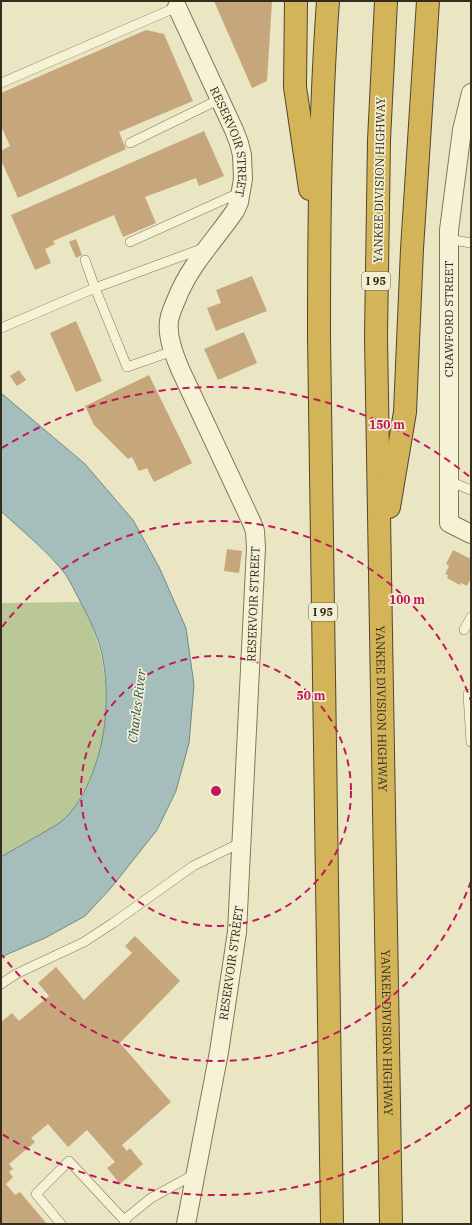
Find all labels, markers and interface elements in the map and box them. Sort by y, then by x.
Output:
street label: RESERVOIR STREET [207,84,251,198]
street label: YANKEE DIVISION HIGHWAY [370,97,388,263]
street label: CRAWFORD STREET [441,261,456,377]
road number: I 95 [362,272,390,290]
text: 150 m [369,417,405,432]
street label: RESERVOIR STREET [243,546,263,662]
text: 100 m [389,592,425,607]
road number: I 95 [309,603,337,621]
street label: YANKEE DIVISION HIGHWAY [373,626,391,792]
water label: Charles River [124,668,150,744]
text: 50 m [297,688,326,703]
centre of rings [209,784,223,798]
street label: RESERVOIR STREET [216,905,246,1021]
street label: YANKEE DIVISION HIGHWAY [379,950,397,1116]

